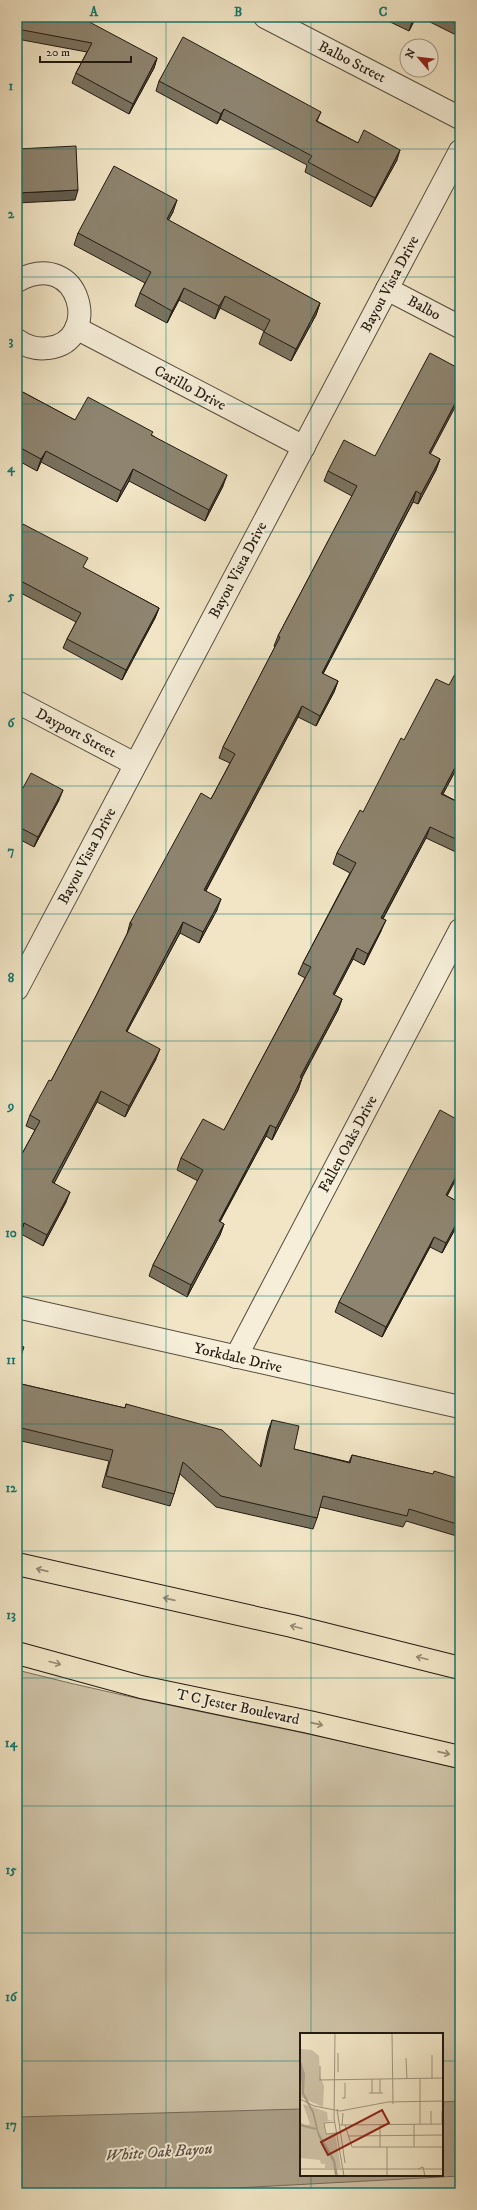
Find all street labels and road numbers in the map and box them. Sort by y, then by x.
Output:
street label: Balbo Street [315,37,389,87]
street label: Bayou Vista Drive [357,232,423,336]
street label: Balbo [404,291,444,325]
street label: Carillo Drive [151,361,229,415]
street label: Bayou Vista Drive [205,518,271,622]
street label: Dayport Street [32,704,120,762]
street label: Bayou Vista Drive [54,804,120,908]
street label: Fallen Oaks Drive [314,1092,382,1196]
street label: Yorkdale Drive [192,1339,284,1377]
street label: T C Jester Boulevard [175,1685,302,1729]

